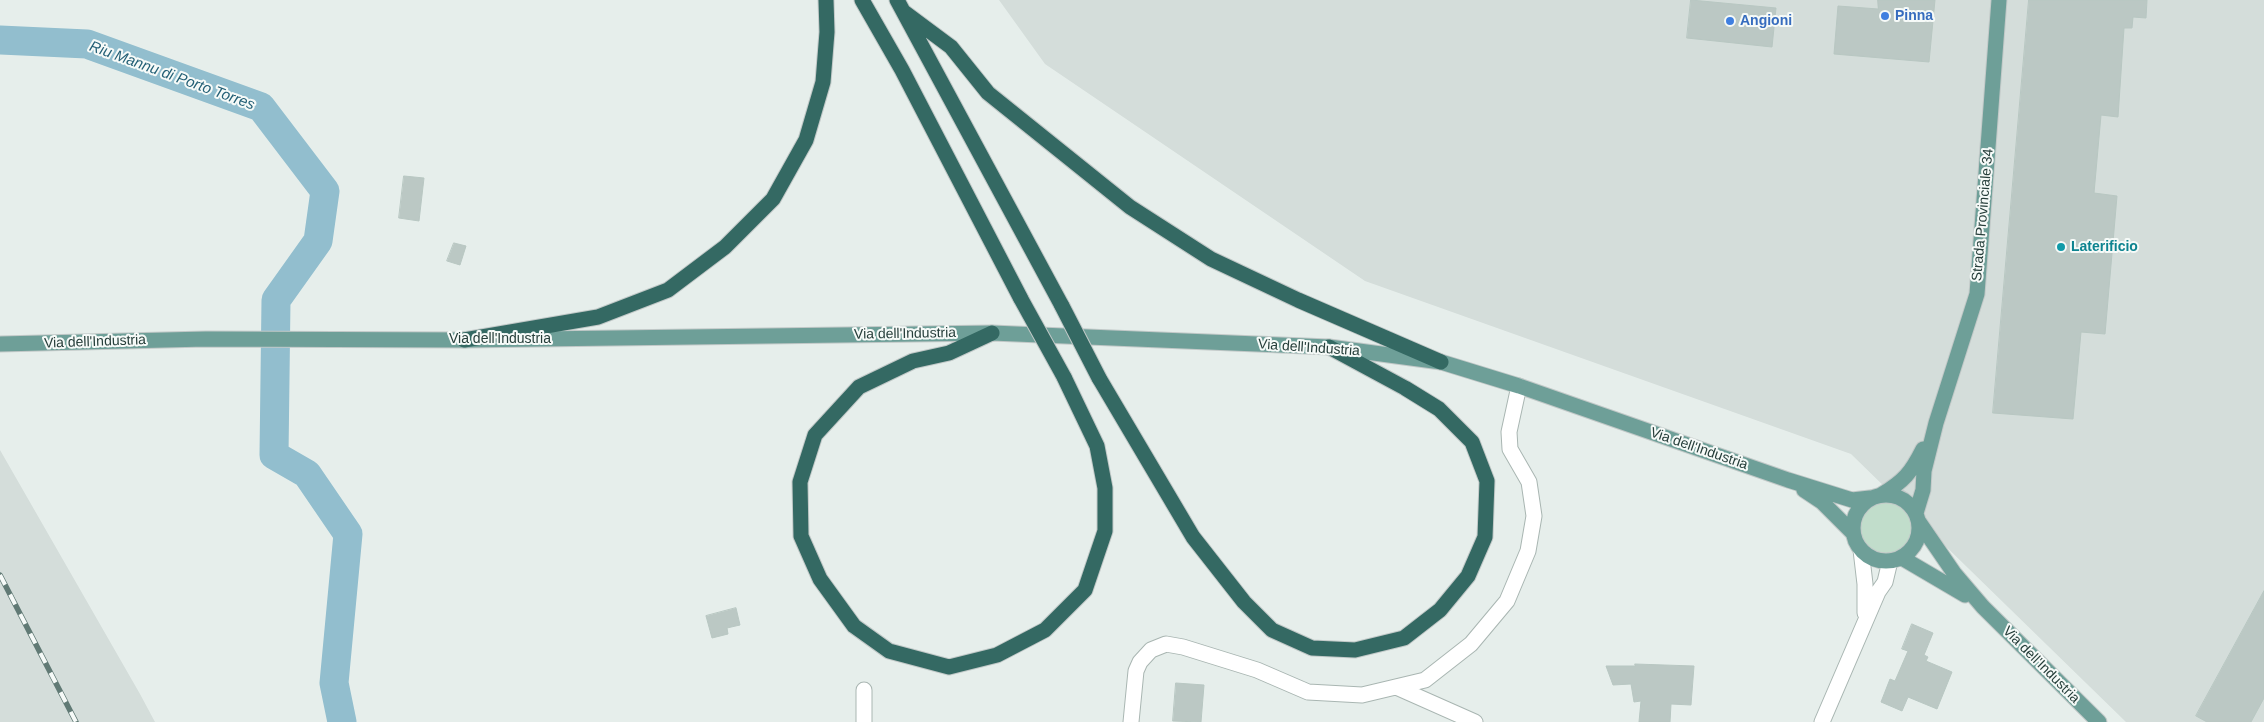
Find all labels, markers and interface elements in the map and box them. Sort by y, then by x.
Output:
place label: Pinna [1895,8,1933,24]
marker: Pinna [1879,10,1891,22]
place label: Angioni [1740,13,1792,29]
marker: Angioni [1724,15,1736,27]
water label: Riu Mannu di Porto Torres [87,38,257,114]
street label: Strada Provinciale 34 [1969,148,1997,282]
place label: Laterificio [2071,239,2138,255]
marker: Laterificio [2055,241,2067,253]
street label: Via dell'Industria [854,325,956,343]
street label: Via dell'Industria [449,331,551,347]
street label: Via dell'Industria [44,332,146,352]
street label: Via dell'Industria [1258,336,1360,360]
street label: Via dell'Industria [1648,424,1750,474]
street label: Via dell'Industria [1999,623,2083,707]

